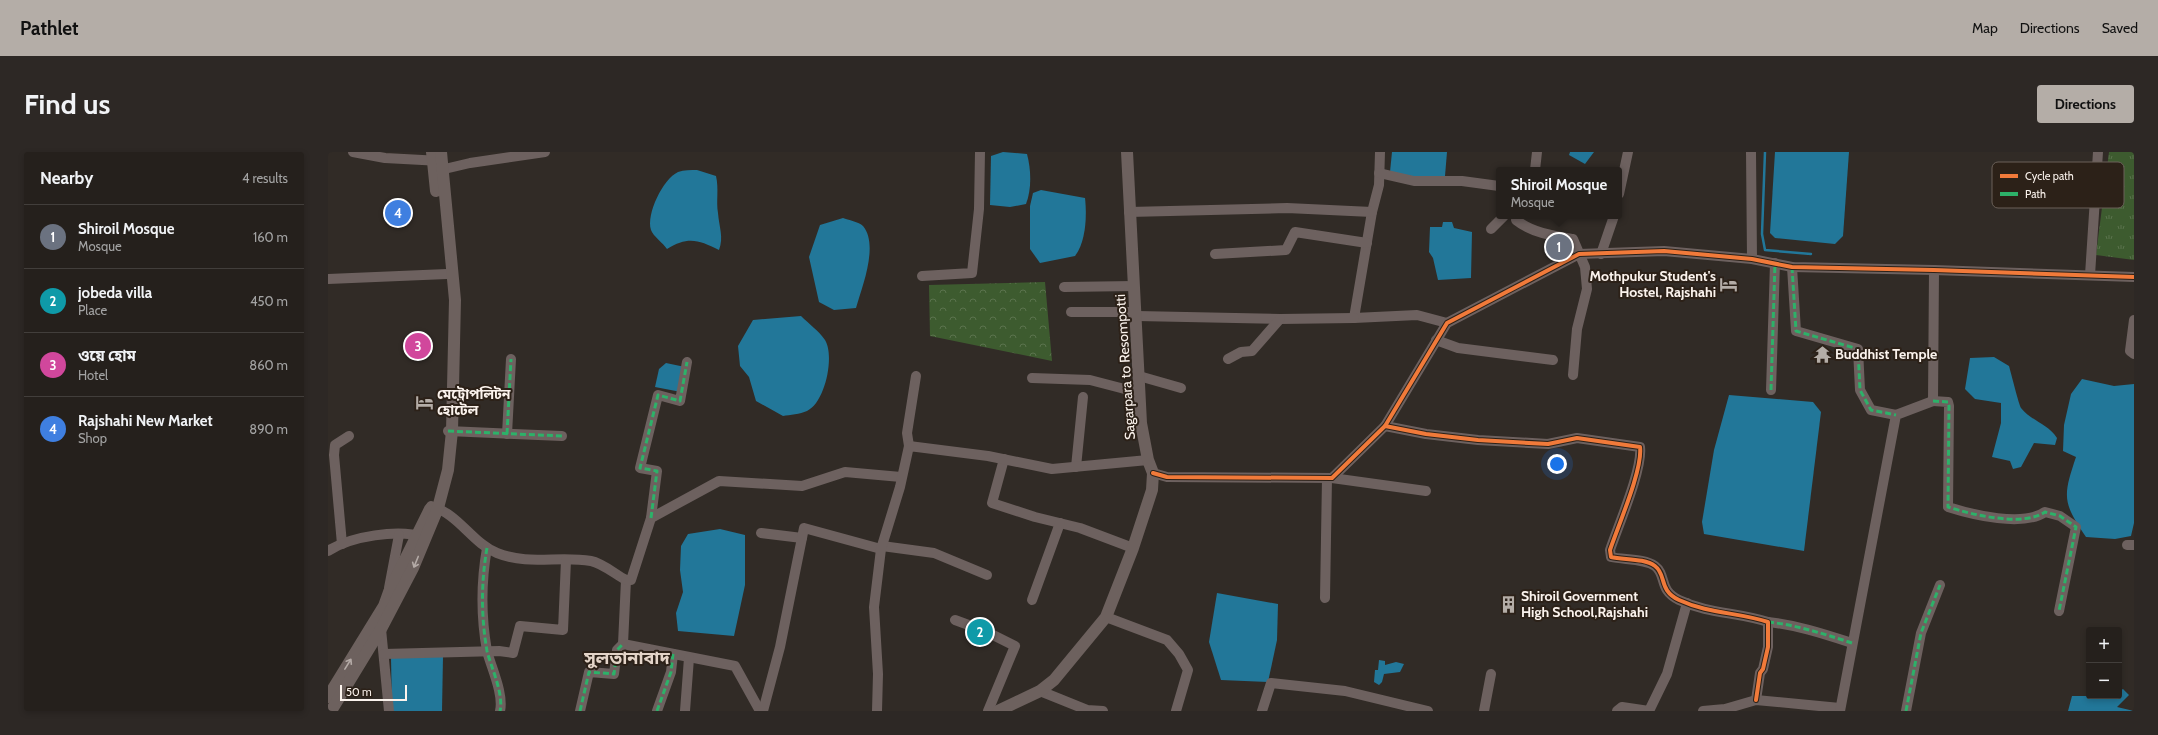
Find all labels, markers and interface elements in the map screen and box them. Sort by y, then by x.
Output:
text: Pathlet [20,17,79,40]
text: Map [1972,19,1998,37]
text: Directions [2020,19,2080,37]
text: Saved [2102,19,2138,37]
button: Directions [2037,85,2134,123]
text: Find us [24,87,110,121]
legend [1992,162,2124,208]
popup [1496,167,1622,219]
text: Nearby [40,168,93,188]
text: Cycle path [2025,169,2074,183]
text: 4 results [242,170,288,186]
text: Shiroil Mosque [1511,176,1607,194]
text: Path [2025,187,2046,201]
text: Mosque [1511,194,1554,210]
pin: 4 [385,198,411,228]
text: Shiroil Mosque [78,220,175,238]
text: 1 [51,229,55,245]
text: 160 m [253,229,288,245]
pin: 1 [1546,232,1572,262]
text: Mosque [78,238,122,254]
place label: Mothpukur Student's Hostel, Rajshahi [1590,267,1716,301]
hotel icon: Mothpukur Student's Hostel, Rajshahi [1719,274,1739,294]
text: jobeda villa [78,284,152,302]
text: 2 [50,293,56,309]
text: 450 m [250,293,288,309]
street label: Sagarpara to Resompotti [1111,293,1139,441]
text: Place [78,302,107,318]
pin: 3 [405,331,431,361]
temple icon: Buddhist Temple [1812,344,1832,364]
place label: Buddhist Temple [1835,345,1937,363]
text: ওয়ে হোম [78,347,136,365]
text: 3 [49,357,57,373]
text: 860 m [249,357,288,373]
text: Hotel [78,367,108,383]
place label: মেট্রোপলিটন হোটেল [437,385,511,419]
hotel icon: মেট্রোপলিটন হোটেল [414,392,434,412]
text: Rajshahi New Market [78,412,213,430]
text: 4 [49,421,57,437]
text: 890 m [249,421,288,437]
text: Shop [78,430,107,446]
your location [1547,454,1567,474]
one-way arrow [411,556,419,568]
place label: Shiroil Government High School,Rajshahi [1521,587,1648,621]
building icon: Shiroil Government High School,Rajshahi [1498,594,1518,614]
pin: 2 [967,617,993,647]
map controls [2086,627,2122,699]
button: + [2086,627,2122,663]
district label: সুলতানাবাদ [583,647,670,669]
one-way arrow [345,658,353,670]
button: − [2086,663,2122,699]
scale bar [340,683,407,702]
text: 50 m [346,685,372,699]

